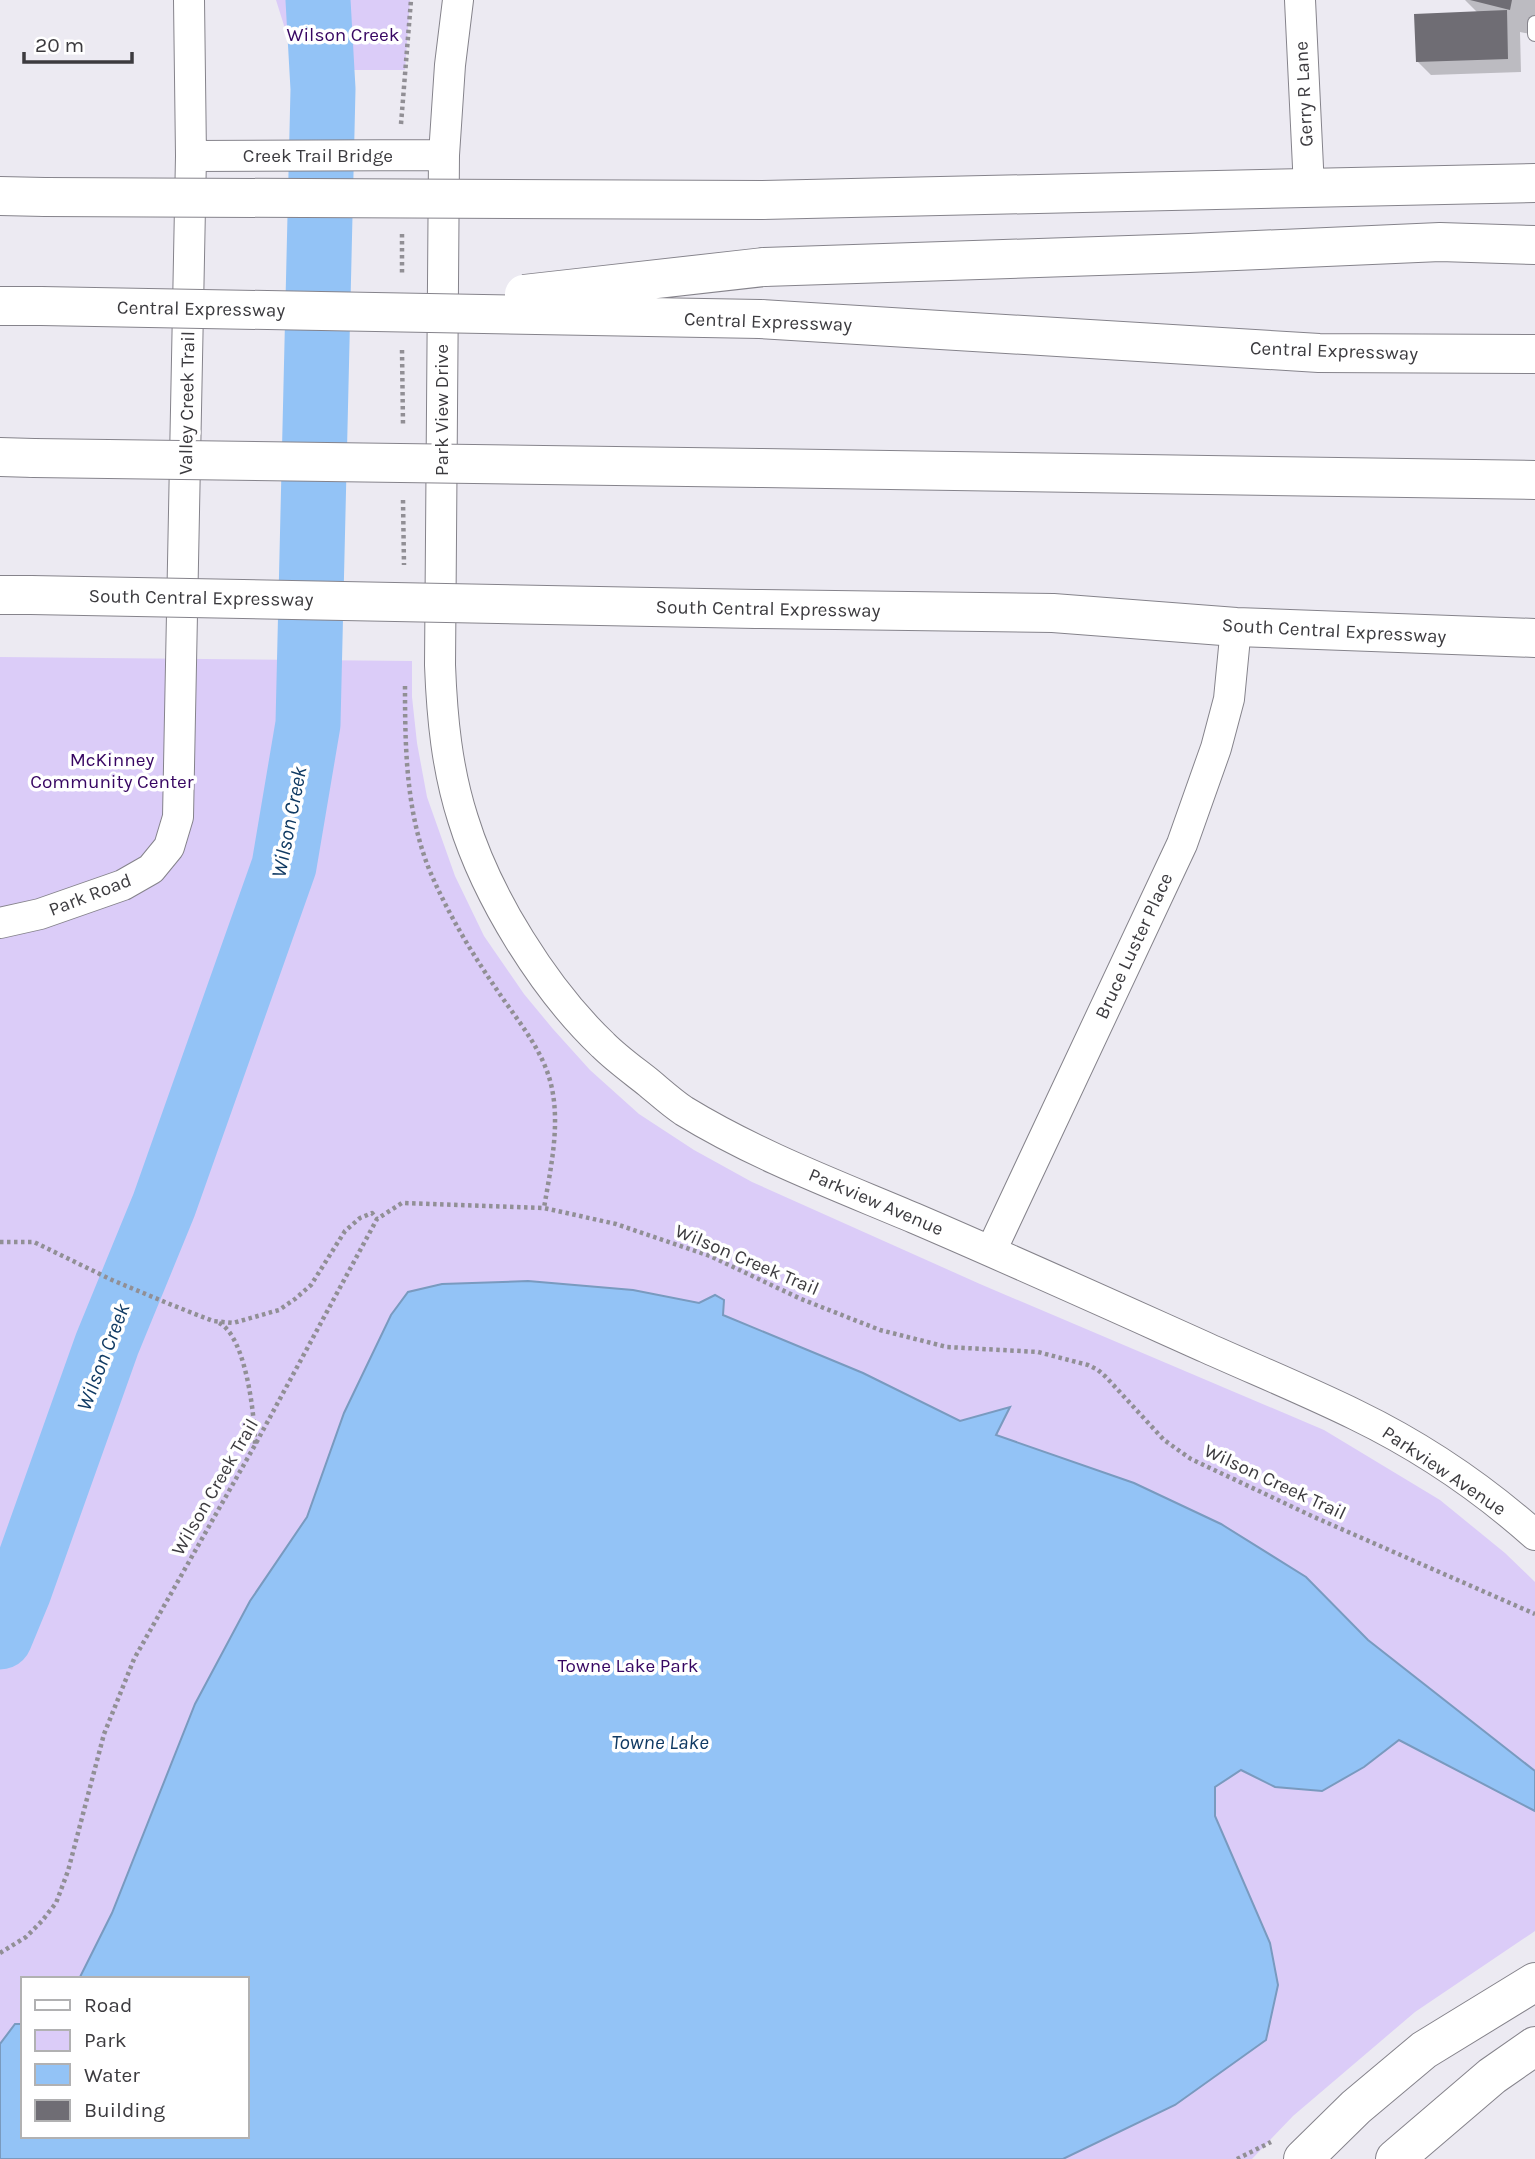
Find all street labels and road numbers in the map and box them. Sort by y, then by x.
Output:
street label: Gerry R Lane [1290,41,1318,147]
street label: Creek Trail Bridge [243,145,393,167]
street label: Central Expressway [117,297,286,321]
street label: Central Expressway [683,308,853,336]
street label: Valley Creek Trail [175,331,199,475]
street label: Central Expressway [1249,337,1419,365]
street label: Park View Drive [431,344,453,476]
street label: South Central Expressway [88,585,314,611]
street label: South Central Expressway [655,596,881,622]
street label: South Central Expressway [1221,614,1447,648]
street label: Park Road [46,869,134,921]
street label: Bruce Luster Place [1090,869,1178,1023]
street label: Parkview Avenue [805,1164,947,1240]
street label: Wilson Creek Trail [672,1220,822,1300]
street label: Wilson Creek Trail [167,1415,263,1559]
street label: Parkview Avenue [1378,1422,1510,1520]
street label: Wilson Creek Trail [1201,1439,1349,1525]

